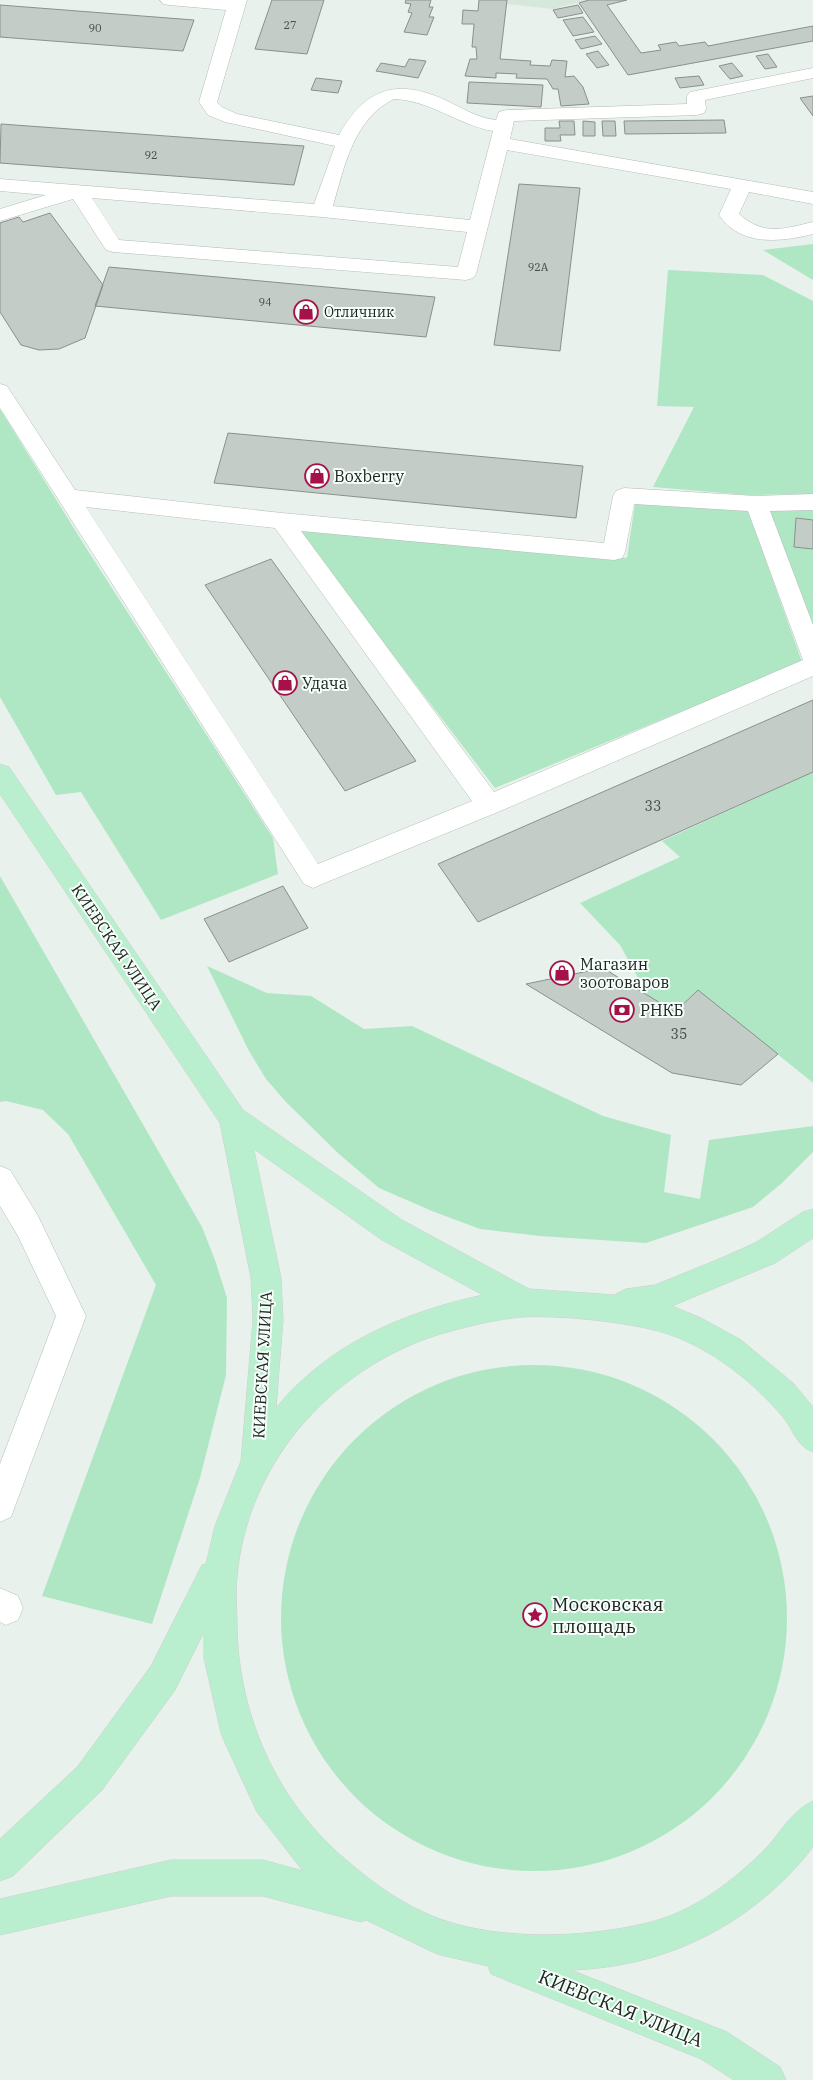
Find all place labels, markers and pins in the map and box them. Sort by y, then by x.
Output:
shop icon: Отличник [293,299,319,325]
place label: Отличник [324,303,394,321]
shop icon: Boxberry [304,463,330,489]
place label: Boxberry [334,466,404,486]
shop icon: Удача [272,670,298,696]
place label: Удача [302,673,348,693]
place label: Магазин зоотоваров [580,954,669,992]
shop icon: Магазин зоотоваров [549,960,575,986]
bank icon: РНКБ [609,997,635,1023]
place label: РНКБ [640,1000,684,1020]
place label: Московская площадь [552,1592,664,1638]
place icon: Московская площадь [522,1602,548,1628]

